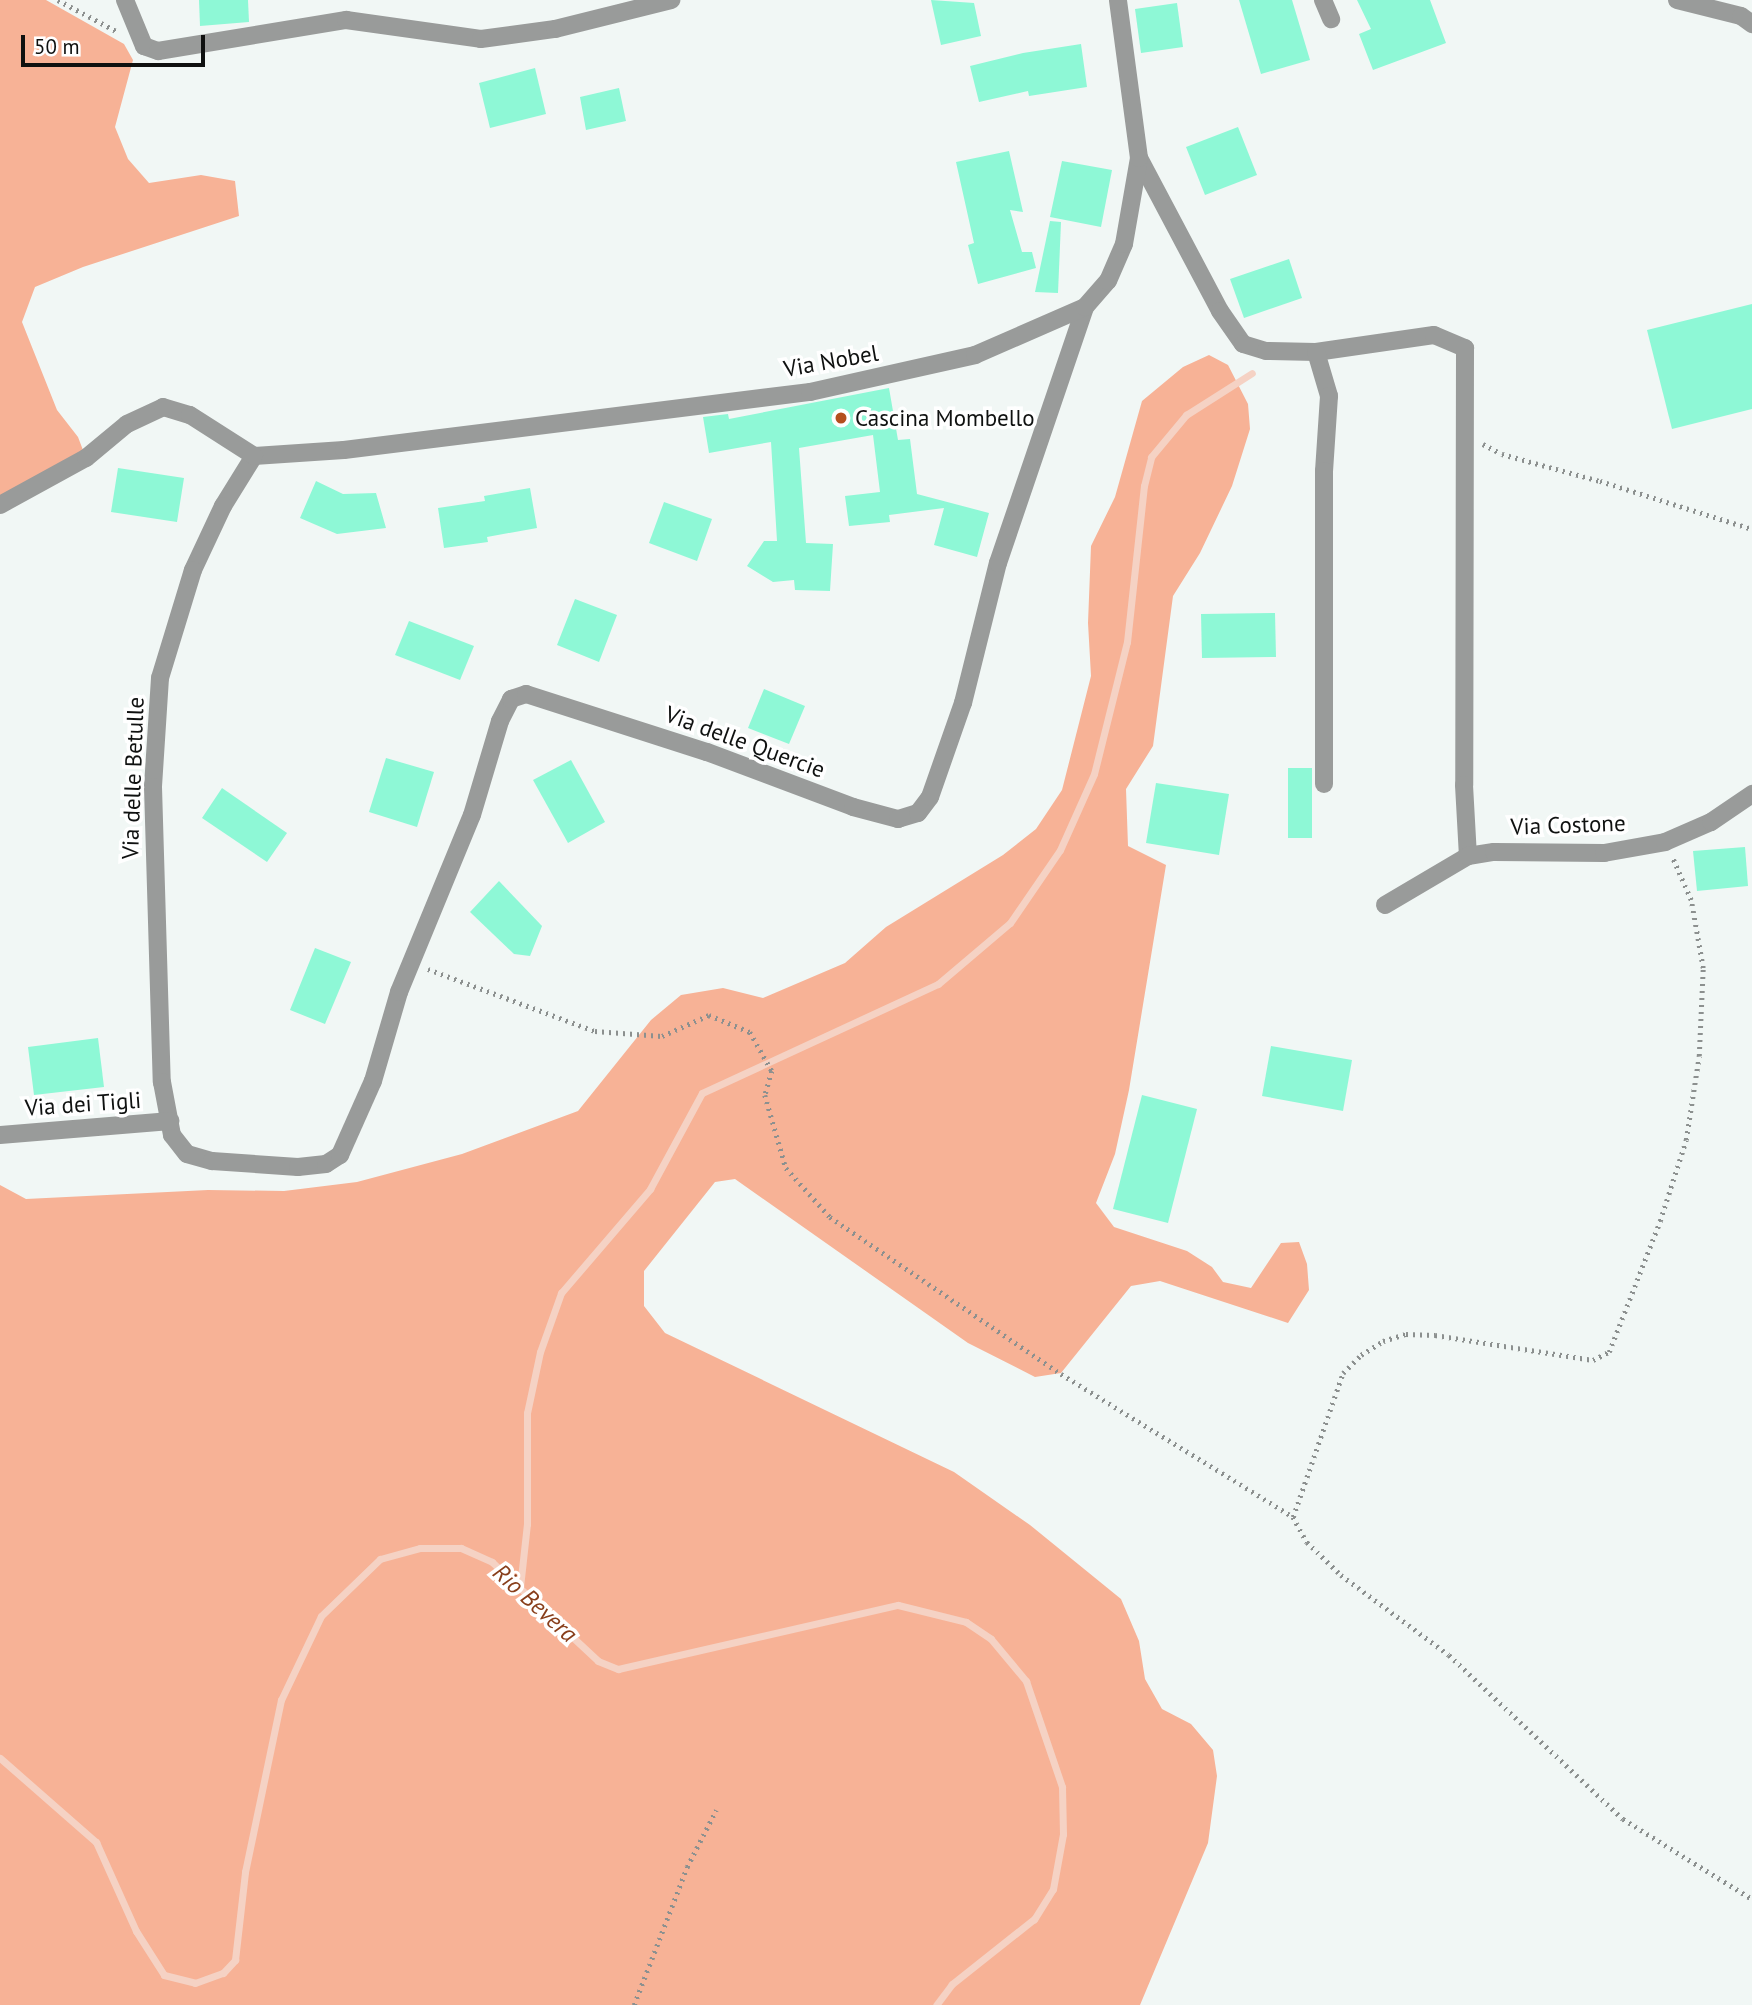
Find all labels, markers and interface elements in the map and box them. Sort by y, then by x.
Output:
scale bar [24,21,208,65]
text: 50 m [34,33,80,60]
street label: Via Nobel [782,339,880,383]
place label: Cascina Mombello [855,404,1035,432]
marker: Cascina Mombello [833,410,849,426]
street label: Via delle Betulle [116,696,150,860]
street label: Via delle Quercie [661,700,829,784]
street label: Via Costone [1510,809,1626,841]
street label: Via dei Tigli [24,1086,142,1122]
water label: Rio Bevera [487,1558,583,1648]

